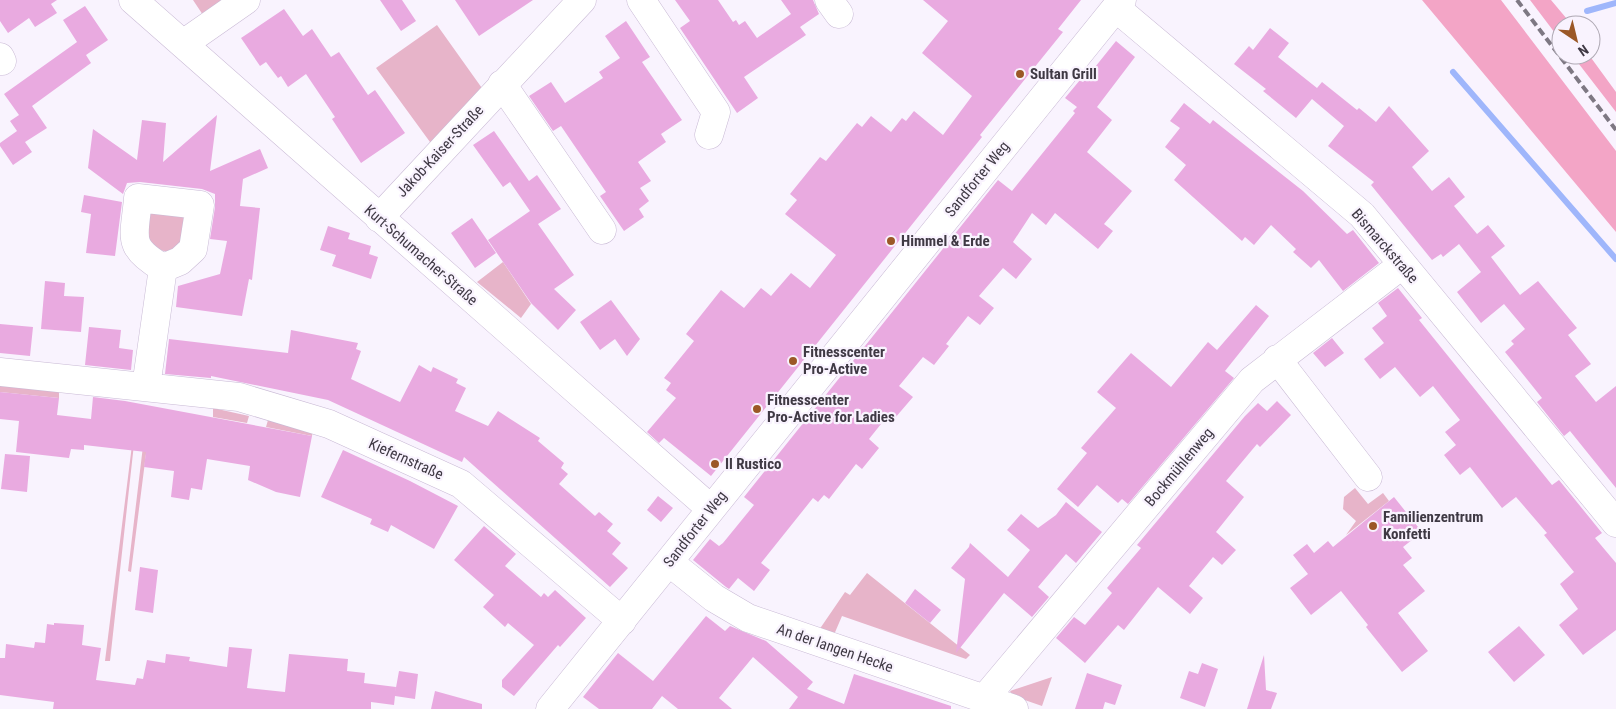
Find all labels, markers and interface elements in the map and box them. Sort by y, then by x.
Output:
north arrow [1551,15,1601,65]
text: N [1575,42,1592,60]
place label: Sultan Grill [1030,65,1097,83]
marker: Sultan Grill [1014,68,1026,80]
street label: Jakob-Kaiser-Straße [393,101,487,201]
street label: Sandforter Weg [941,138,1013,220]
street label: Kurt-Schumacher-Straße [361,201,481,309]
street label: Bismarckstraße [1348,205,1422,287]
place label: Himmel & Erde [901,232,990,250]
marker: Himmel & Erde [885,235,897,247]
place label: Fitnesscenter Pro-Active [803,343,885,378]
marker: Fitnesscenter Pro-Active [787,355,799,367]
place label: Fitnesscenter Pro-Active for Ladies [767,391,895,426]
marker: Fitnesscenter Pro-Active for Ladies [751,403,763,415]
street label: Bockmühlenweg [1141,424,1217,510]
street label: Kiefernstraße [366,435,446,483]
place label: Il Rustico [725,455,782,473]
marker: Il Rustico [709,458,721,470]
street label: Sandforter Weg [660,487,730,571]
place label: Familienzentrum Konfetti [1383,508,1483,543]
marker: Familienzentrum Konfetti [1367,520,1379,532]
street label: An der langen Hecke [774,620,896,676]

